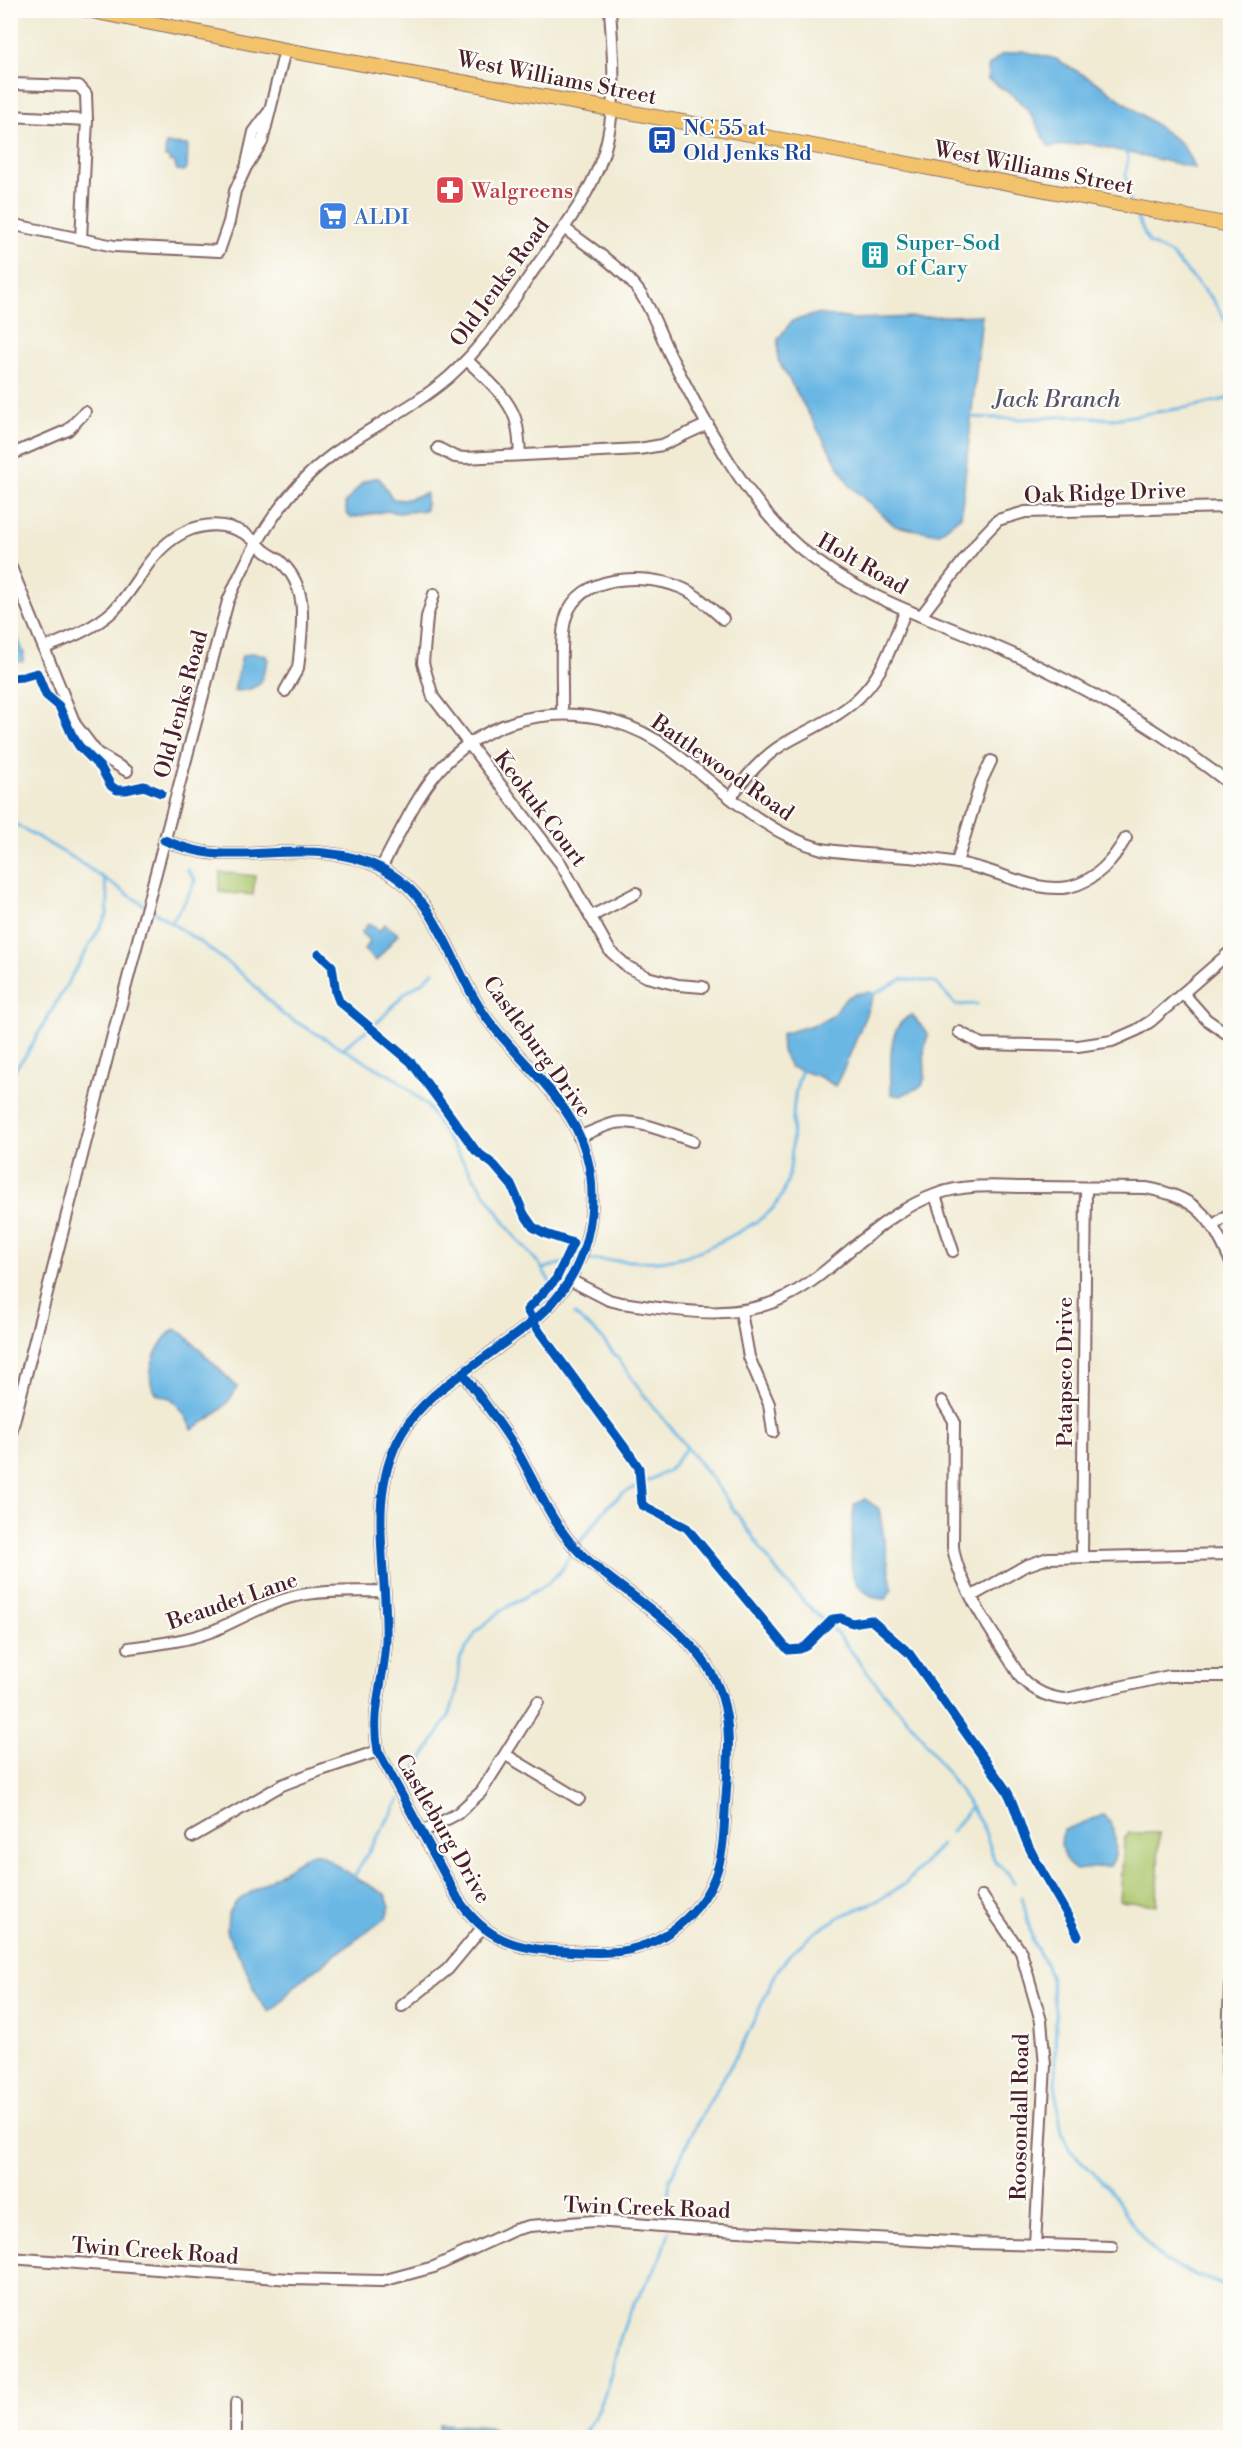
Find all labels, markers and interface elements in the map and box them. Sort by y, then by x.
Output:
street label: West Williams Street [454,46,659,111]
place label: NC 55 at Old Jenks Rd [683,115,812,167]
bus stop icon: NC 55 at Old Jenks Rd [646,124,678,156]
street label: West Williams Street [931,136,1136,201]
pharmacy icon: Walgreens [434,174,466,206]
place label: Walgreens [470,178,573,205]
supermarket icon: ALDI [317,200,349,232]
place label: ALDI [353,204,410,231]
street label: Old Jenks Road [445,213,556,352]
place label: Super-Sod of Cary [896,230,1000,282]
building icon: Super-Sod of Cary [859,239,891,271]
water label: Jack Branch [990,385,1121,415]
street label: Oak Ridge Drive [1024,477,1187,510]
street label: Holt Road [812,528,913,601]
street label: Old Jenks Road [149,627,214,781]
street label: Battlewood Road [645,708,799,828]
street label: Keokuk Court [487,746,592,872]
street label: Castleburg Drive [476,971,597,1123]
street label: Patapsco Drive [1052,1297,1079,1447]
street label: Beaudet Lane [163,1566,301,1637]
street label: Castleburg Drive [389,1749,496,1908]
street label: Roosondall Road [1006,2033,1035,2201]
street label: Twin Creek Road [563,2192,731,2225]
street label: Twin Creek Road [71,2232,240,2271]

